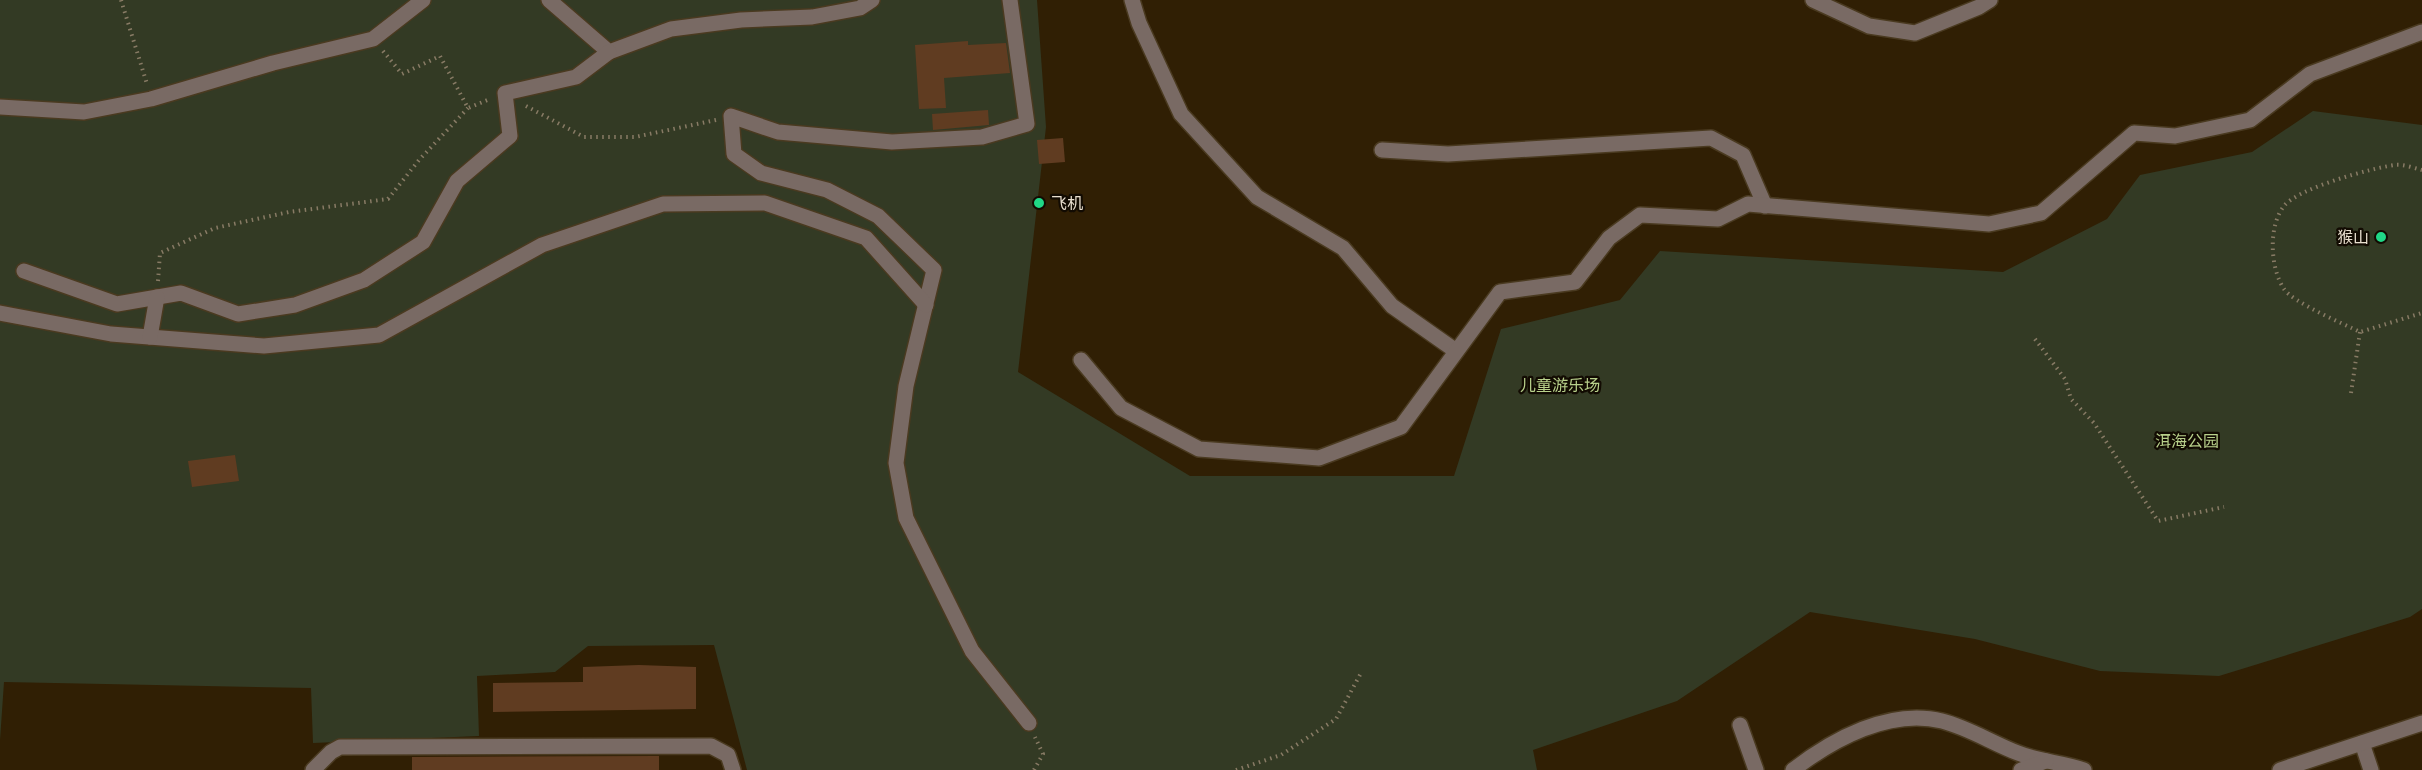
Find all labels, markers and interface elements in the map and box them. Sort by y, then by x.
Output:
place label: 飞机 [1051,193,1083,212]
marker: 飞机 [1032,196,1046,210]
place label: 猴山 [2337,227,2369,246]
marker: 猴山 [2374,230,2388,244]
park label: 儿童游乐场 [1520,375,1600,394]
park label: 洱海公园 [2155,431,2219,450]

